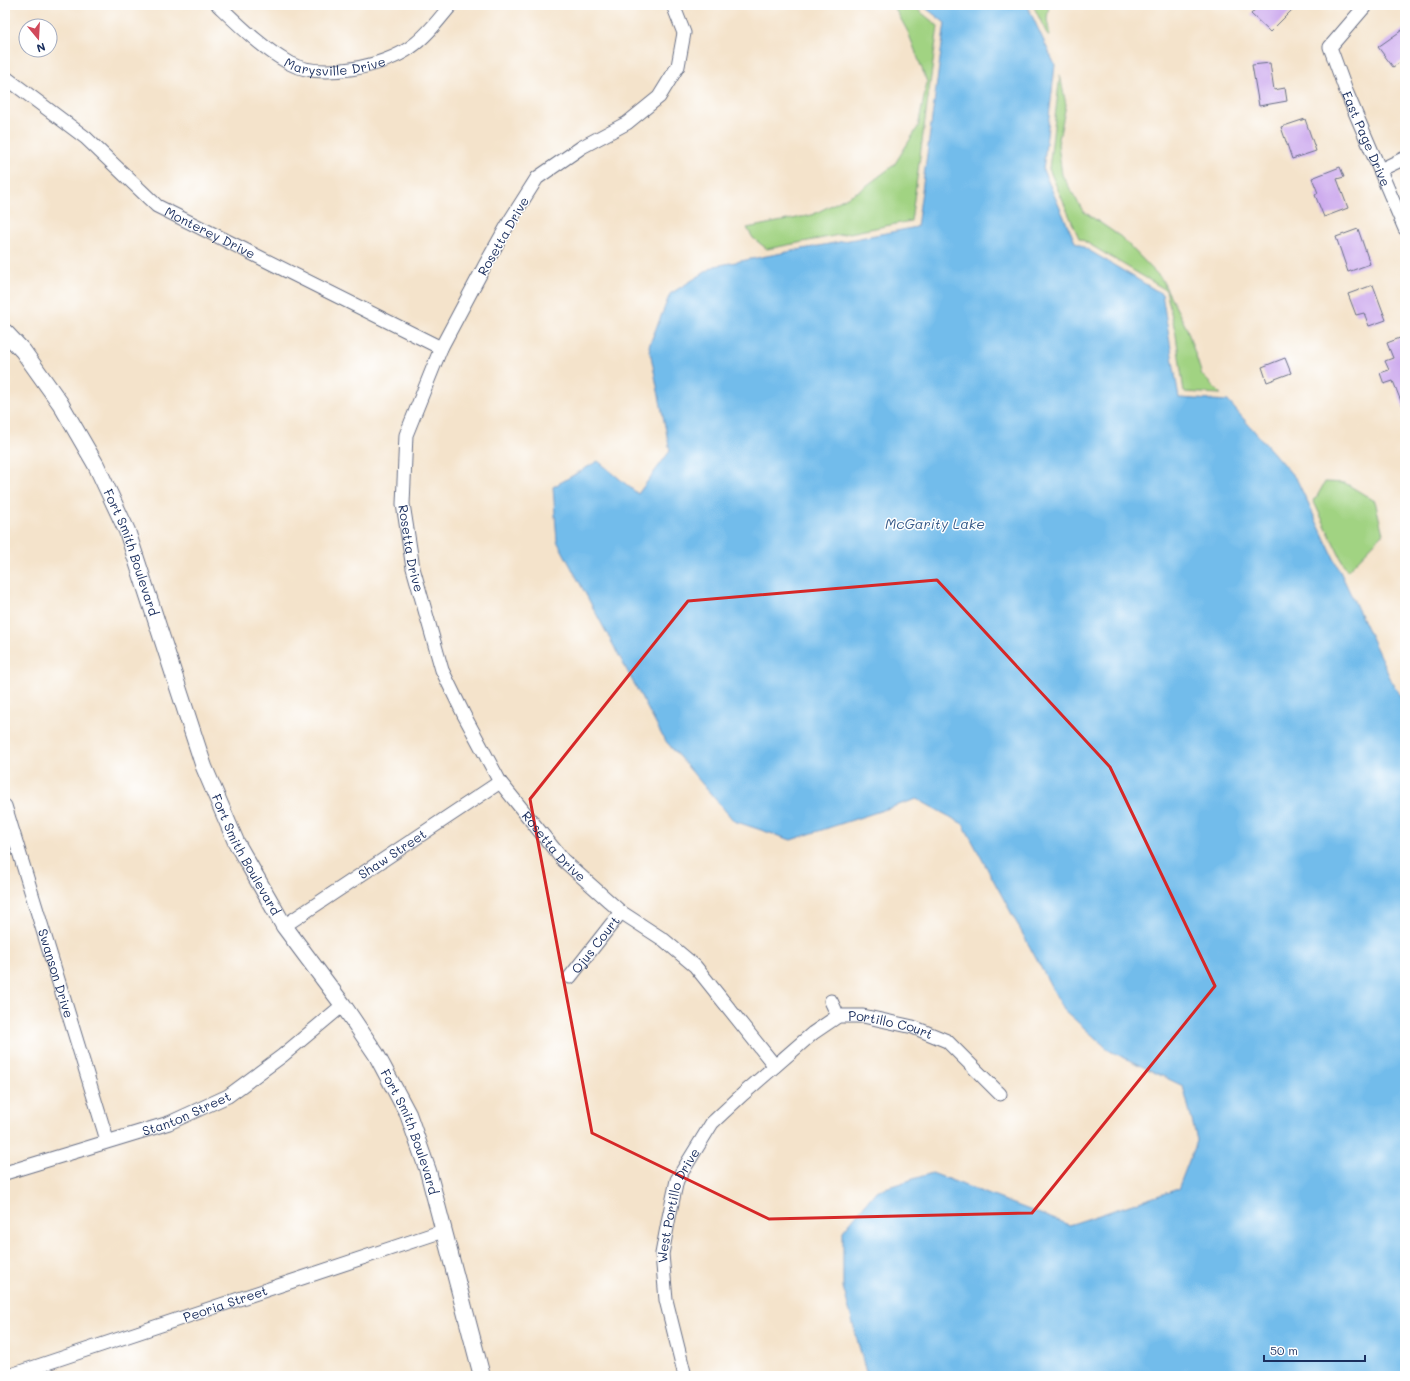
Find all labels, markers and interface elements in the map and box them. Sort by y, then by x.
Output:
north arrow [18,18,58,58]
text: N [35,40,48,56]
street label: Marysville Drive [282,52,387,79]
street label: East Page Drive [1339,88,1395,189]
street label: Rosetta Drive [473,193,532,278]
street label: Monterey Drive [162,202,258,262]
street label: Fort Smith Boulevard [100,486,163,618]
street label: Rosetta Drive [395,503,428,594]
water label: McGarity Lake [885,514,985,533]
street label: Fort Smith Boulevard [208,791,285,918]
street label: Rosetta Drive [519,807,590,885]
street label: Shaw Street [355,824,429,882]
street label: Ojus Court [567,912,623,977]
street label: Swanson Drive [35,926,78,1020]
street label: Portillo Court [848,1007,936,1042]
street label: Fort Smith Boulevard [377,1066,443,1196]
street label: Stanton Street [140,1087,233,1139]
street label: West Portillo Drive [653,1144,703,1263]
street label: Peoria Street [181,1281,270,1325]
scale bar [1264,1337,1365,1363]
text: 50 m [1270,1342,1298,1358]

